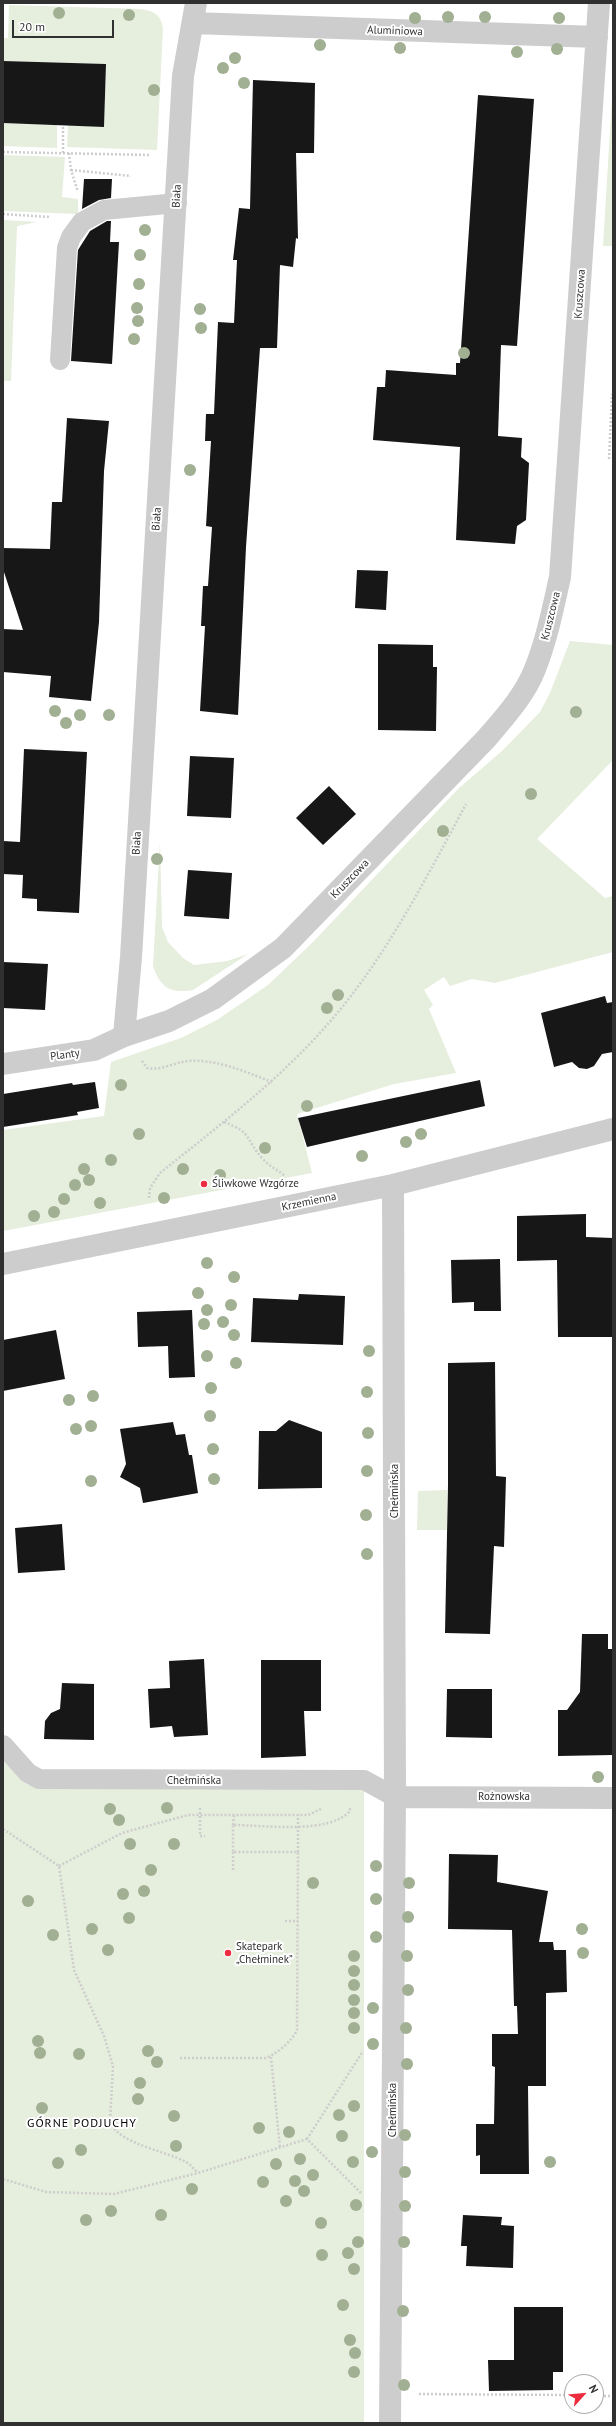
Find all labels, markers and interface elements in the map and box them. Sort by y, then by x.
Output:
scale bar [14,12,116,38]
text: 20 m [19,19,45,34]
street label: Aluminiowa [367,23,423,39]
street label: Biała [170,184,184,208]
street label: Kruszcowa [572,269,588,319]
street label: Biała [150,507,164,531]
street label: Kruszcowa [539,590,563,642]
street label: Biała [130,831,144,855]
street label: Kruszcowa [328,857,372,901]
street label: Planty [49,1046,81,1064]
place label: Śliwkowe Wzgórze [212,1177,299,1191]
marker: Śliwkowe Wzgórze [199,1179,209,1189]
street label: Krzemienna [281,1190,337,1214]
street label: Chełmińska [388,1464,402,1518]
street label: Chełmińska [167,1774,221,1788]
street label: Rożnowska [478,1790,530,1804]
place label: Skatepark „Chełminek” [236,1940,293,1966]
marker: Skatepark „Chełminek” [223,1948,233,1958]
street label: Chełmińska [386,2083,400,2137]
district label: GÓRNE PODJUCHY [27,2117,137,2131]
north arrow [564,2374,604,2414]
text: N [586,2383,602,2395]

